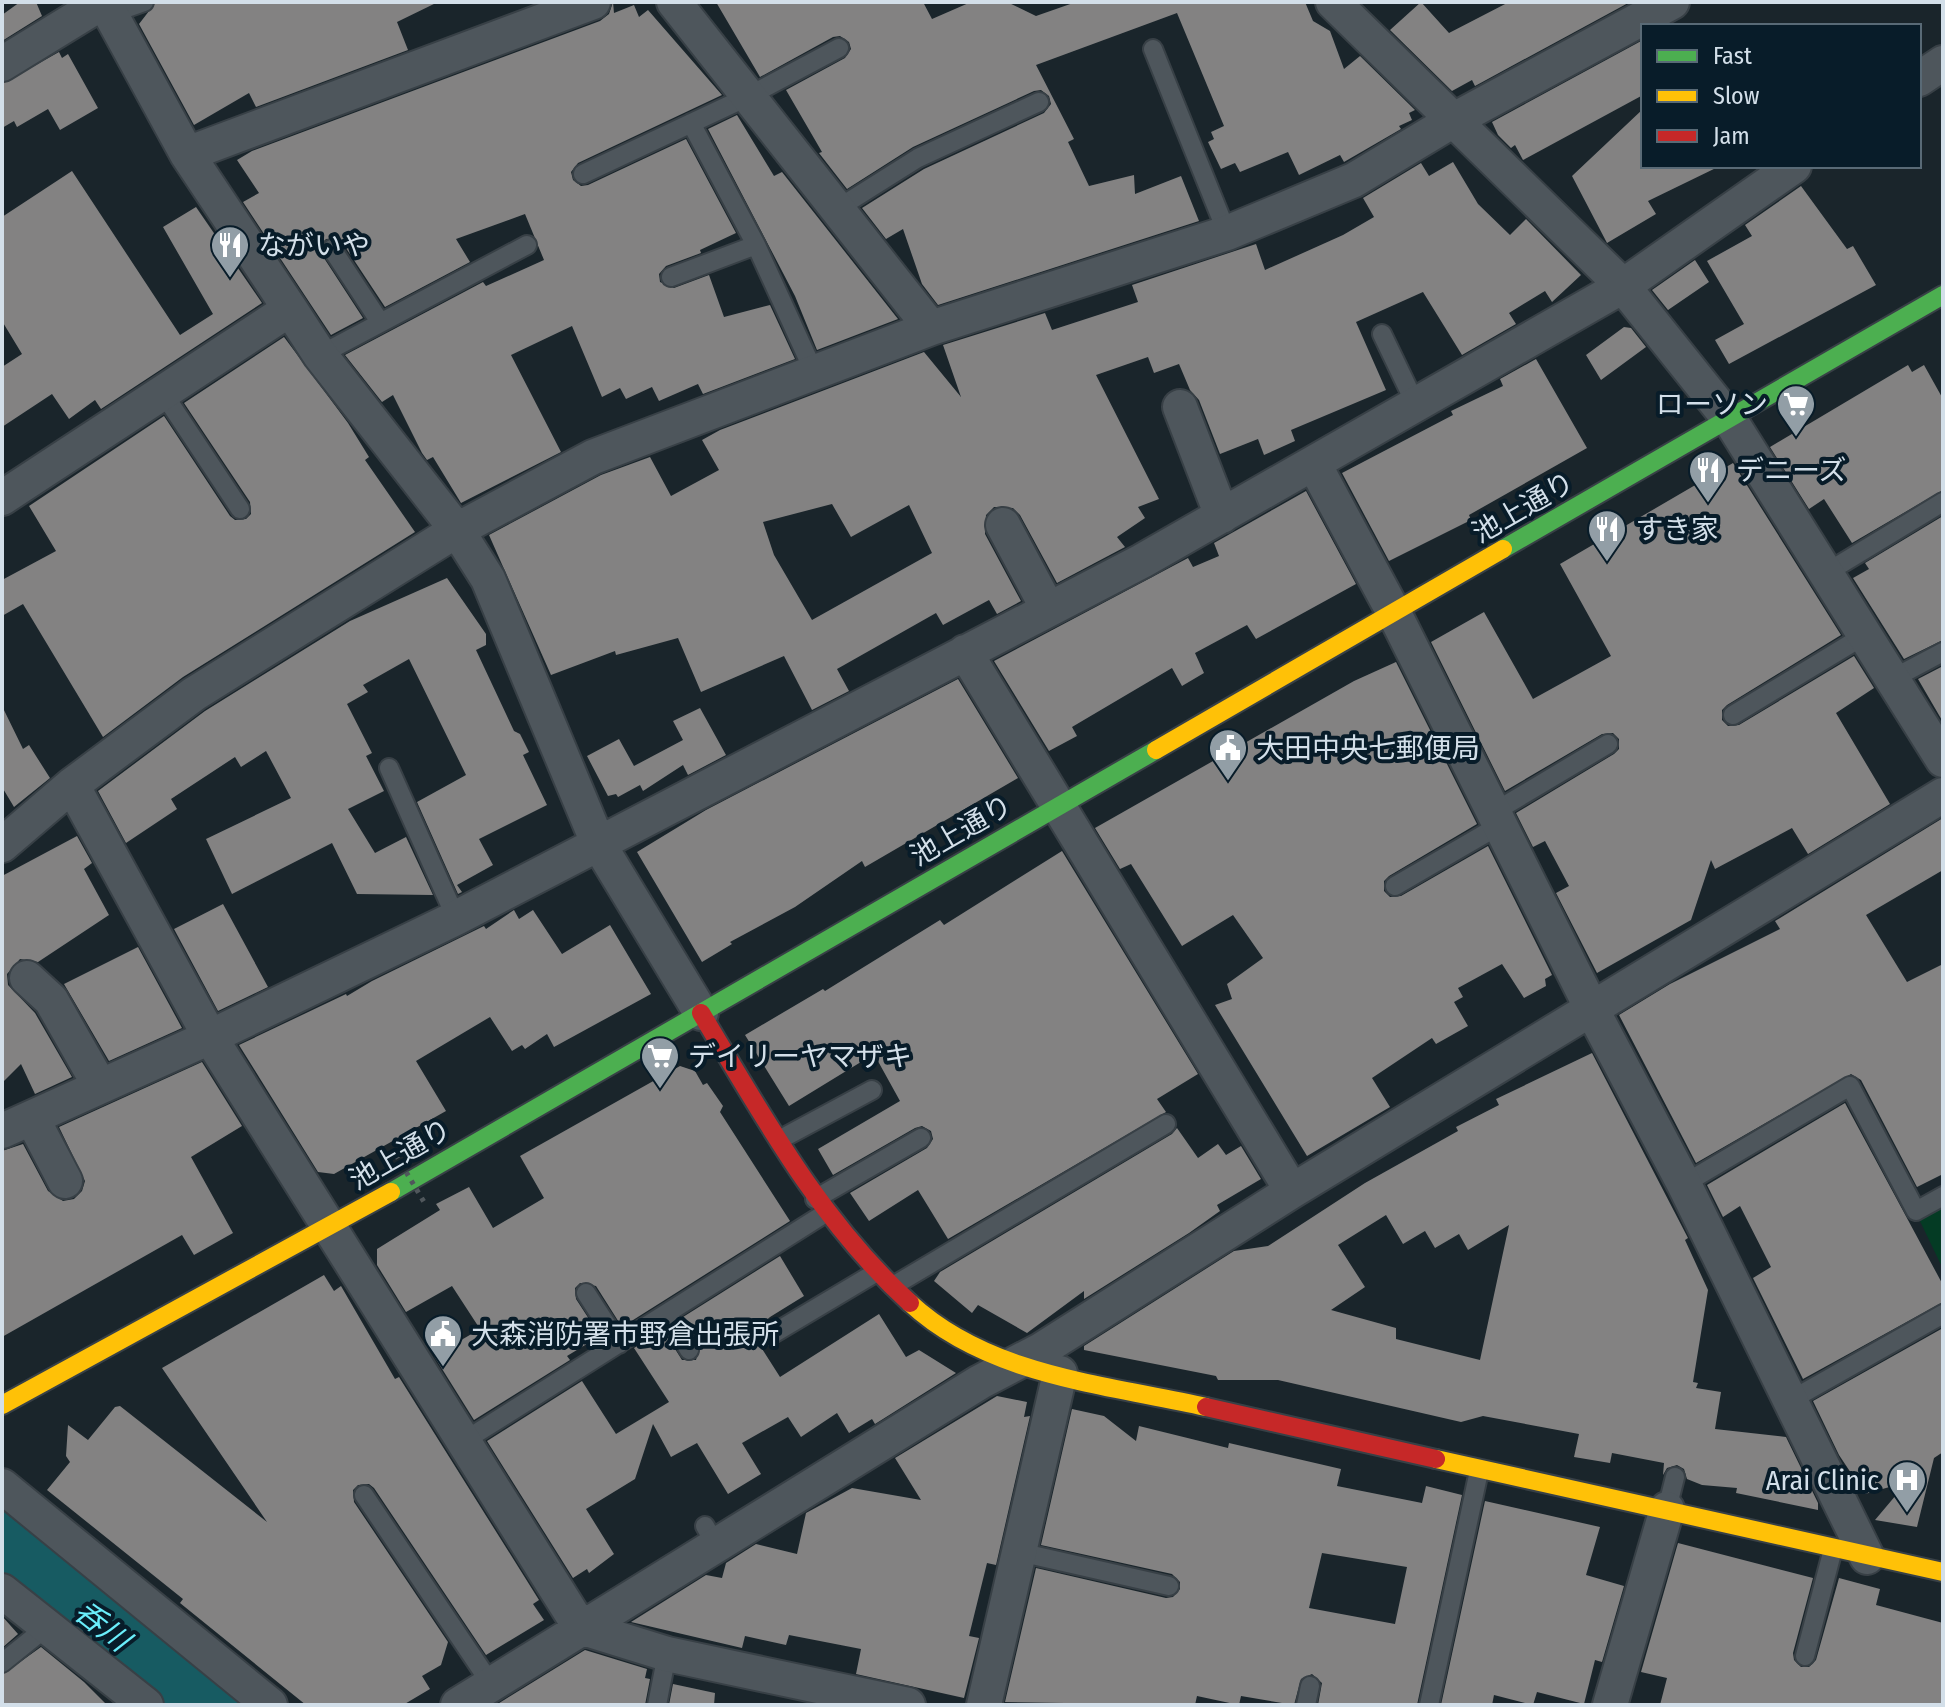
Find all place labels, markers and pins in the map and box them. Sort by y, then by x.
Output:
restaurant icon: ながいや [209,224,251,279]
place label: ながいや [258,229,370,262]
supermarket icon: ローソン [1775,383,1817,438]
place label: ローソン [1656,388,1768,421]
restaurant icon: デニーズ [1687,449,1729,504]
place label: デニーズ [1736,454,1847,487]
restaurant icon: すき家 [1586,508,1628,563]
place label: すき家 [1635,513,1719,546]
public building icon: 大田中央七郵便局 [1207,727,1249,782]
place label: 大田中央七郵便局 [1256,732,1480,765]
supermarket icon: デイリーヤマザキ [639,1035,681,1090]
place label: デイリーヤマザキ [688,1040,912,1073]
public building icon: 大森消防署市野倉出張所 [422,1313,464,1368]
place label: 大森消防署市野倉出張所 [471,1318,779,1351]
hospital icon: Arai Clinic [1886,1459,1928,1514]
place label: Arai Clinic [1766,1464,1879,1497]

